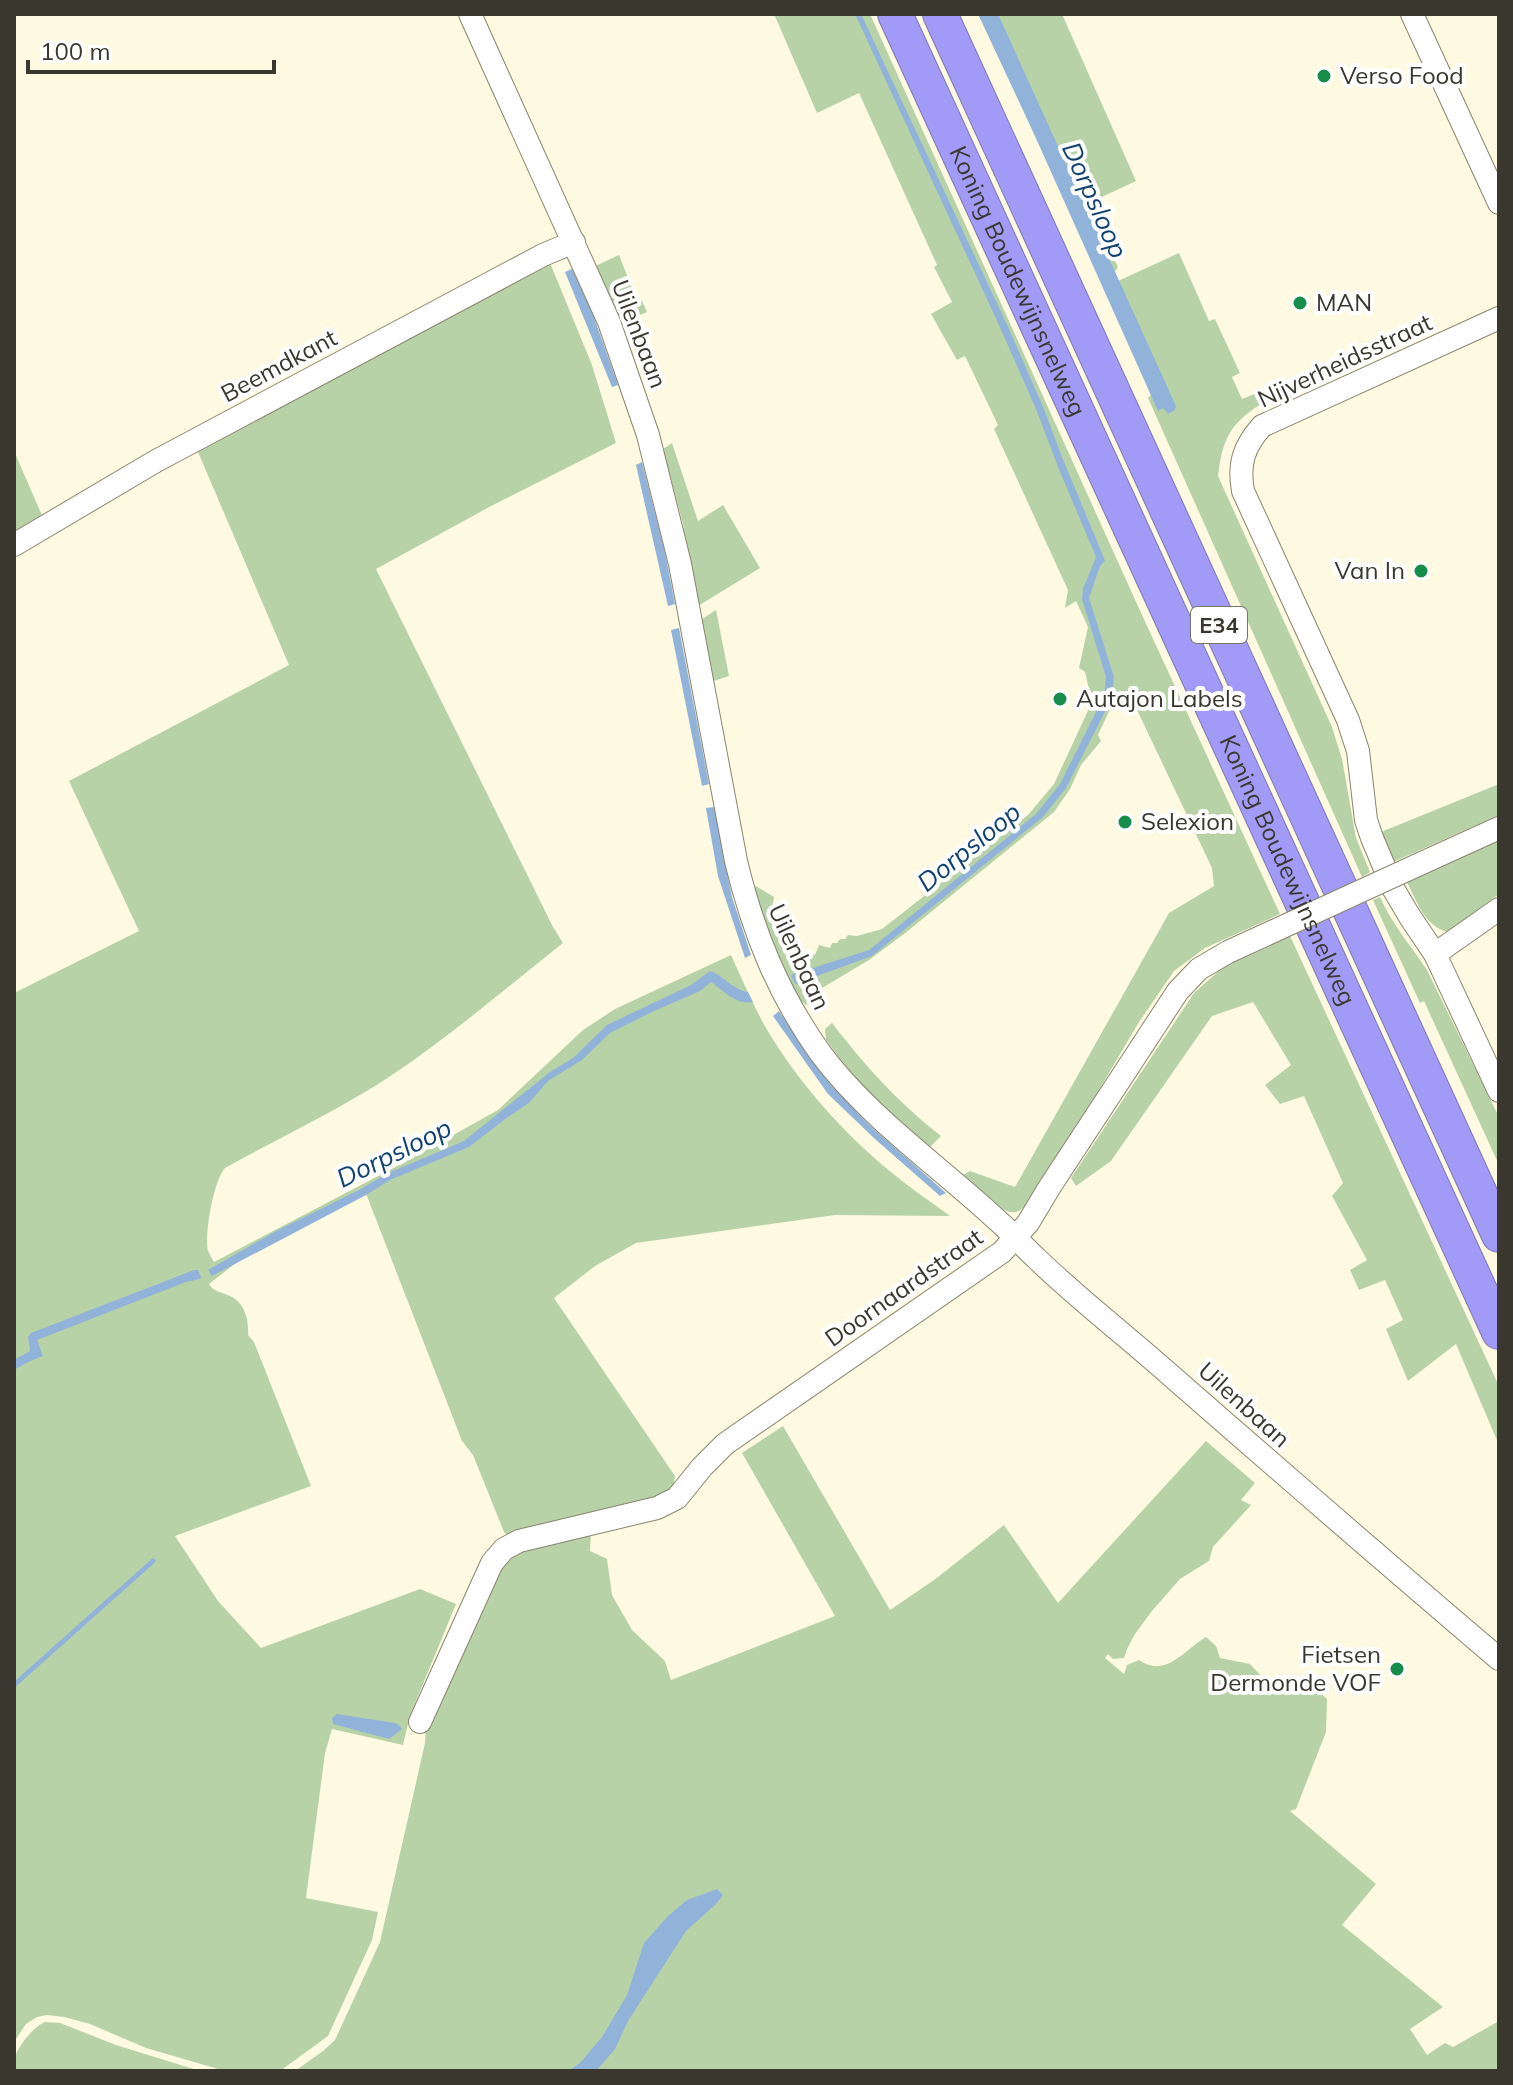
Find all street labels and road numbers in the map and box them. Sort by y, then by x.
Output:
street label: Koning Boudewijnsnelweg [944,141,1093,421]
street label: Uilenbaan [606,275,674,392]
street label: Nijverheidsstraat [1253,307,1436,414]
street label: Beemdkant [215,322,342,408]
road number: E34 [1191,607,1247,643]
street label: Koning Boudewijnsnelweg [1213,730,1363,1010]
street label: Uilenbaan [762,899,837,1014]
street label: Doornaardstraat [819,1222,988,1353]
street label: Uilenbaan [1193,1355,1297,1453]

